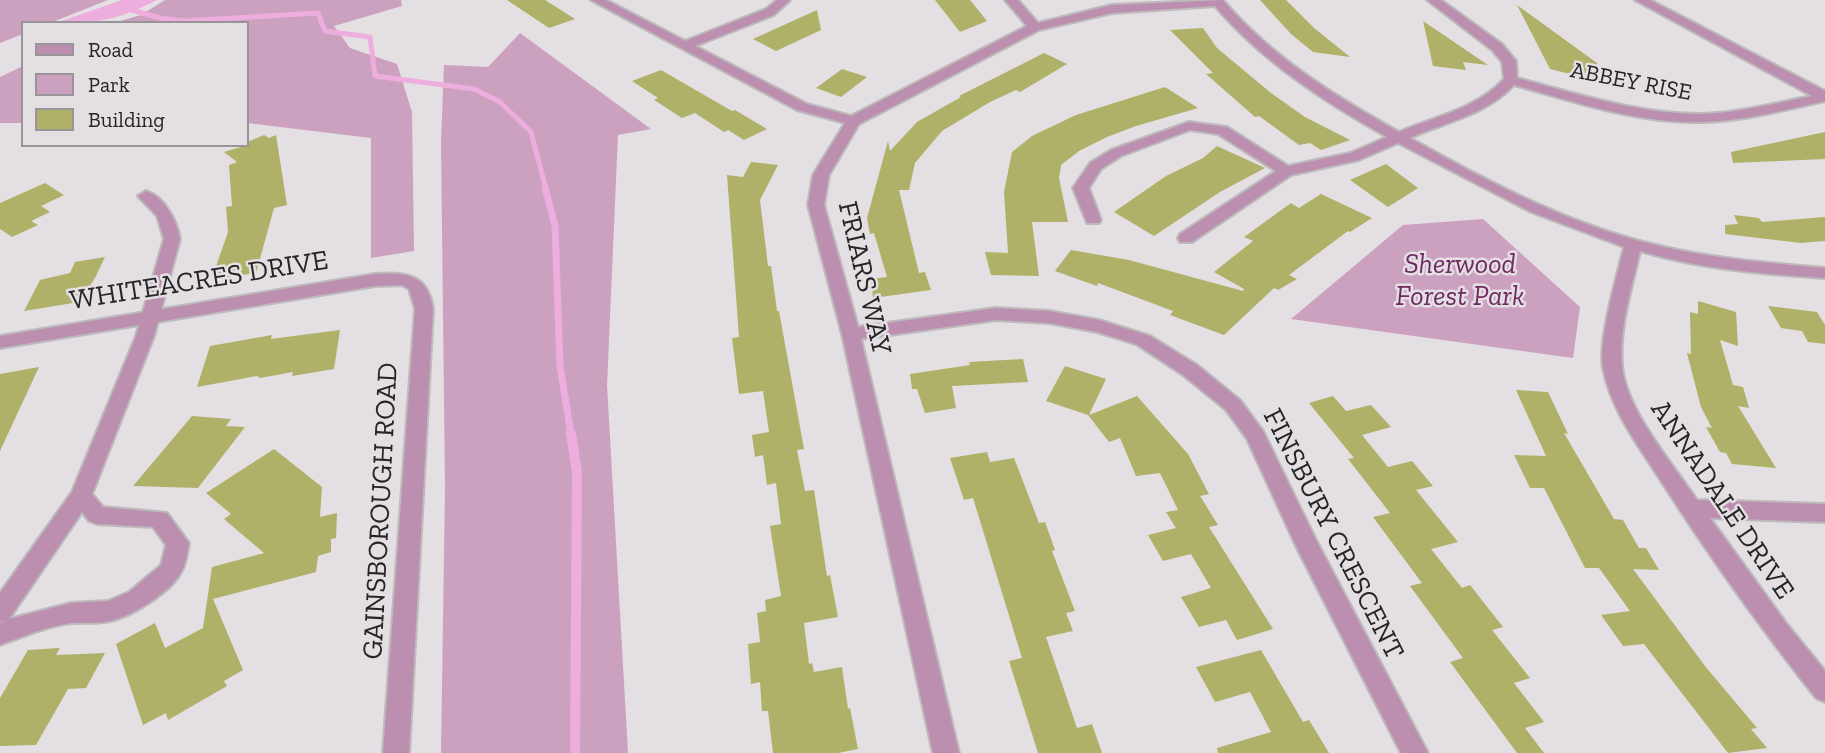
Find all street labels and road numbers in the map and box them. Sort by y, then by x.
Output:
street label: ABBEY RISE [1568,57,1694,107]
street label: FRIARS WAY [830,198,898,358]
street label: WHITEACRES DRIVE [67,244,331,318]
street label: GAINSBOROUGH ROAD [356,362,406,660]
street label: ANNADALE DRIVE [1643,394,1801,606]
street label: FINSBURY CRESCENT [1255,403,1411,665]

